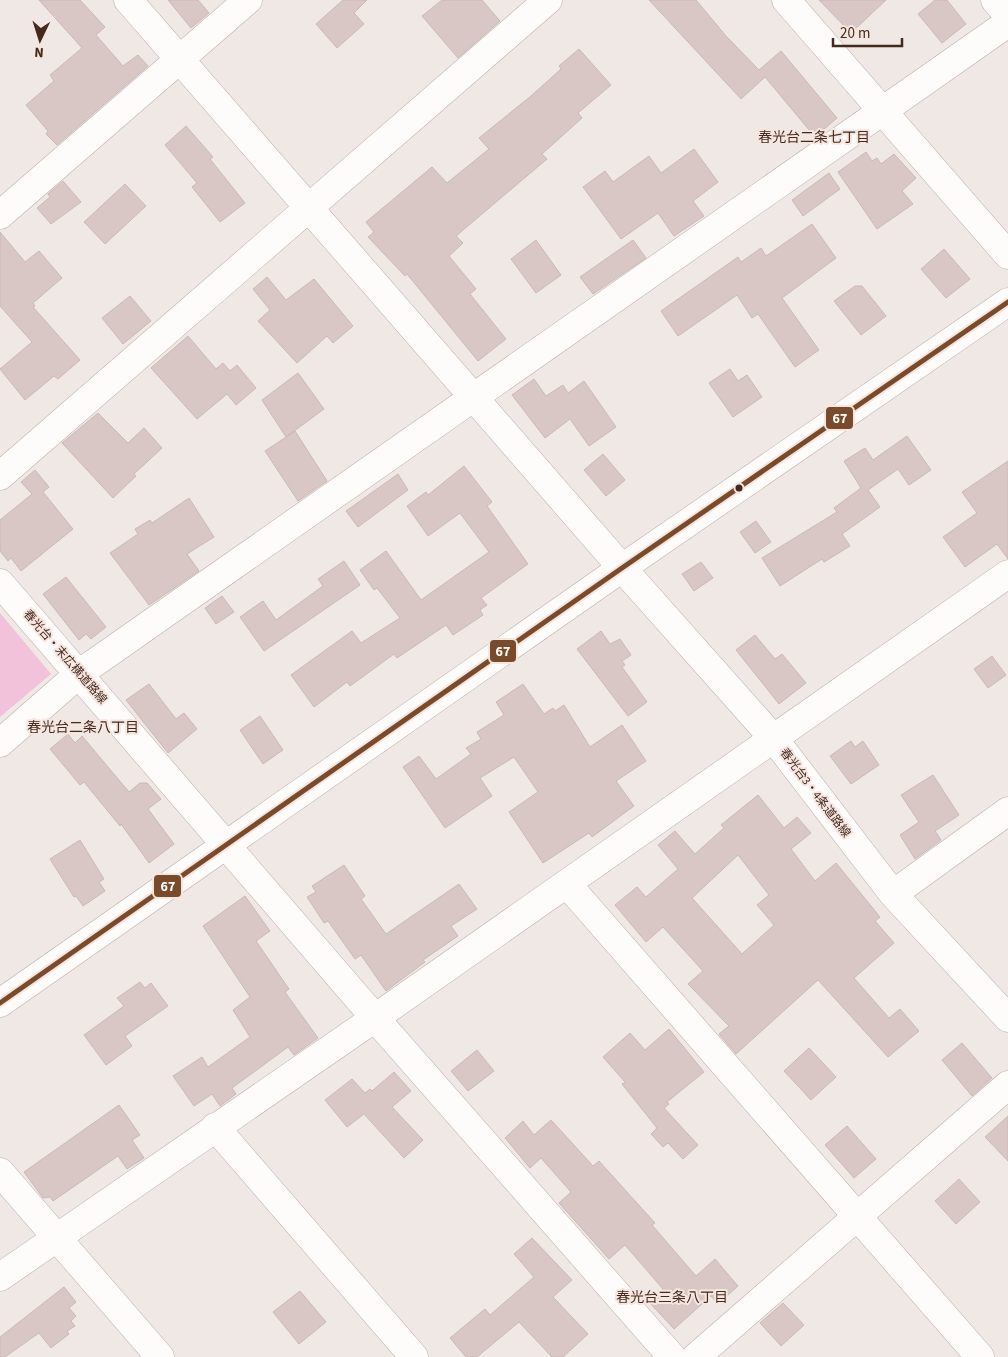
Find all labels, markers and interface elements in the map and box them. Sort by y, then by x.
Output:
north arrow [15,15,65,65]
scale bar [833,15,902,47]
text: 20 m [840,23,870,44]
text: N [34,42,45,62]
district label: 春光台二条七丁目 [758,128,870,148]
line badge: 67 [825,406,854,430]
text: 67 [833,409,847,429]
unlabelled marker [734,483,744,493]
street label: 春光台・末広横道路線 [19,606,111,708]
line badge: 67 [489,639,517,663]
text: 67 [496,642,510,662]
district label: 春光台二条八丁目 [27,718,139,738]
street label: 春光台3・4条道路線 [776,745,854,841]
line badge: 67 [153,874,182,898]
text: 67 [161,877,175,897]
district label: 春光台三条八丁目 [616,1288,728,1308]

